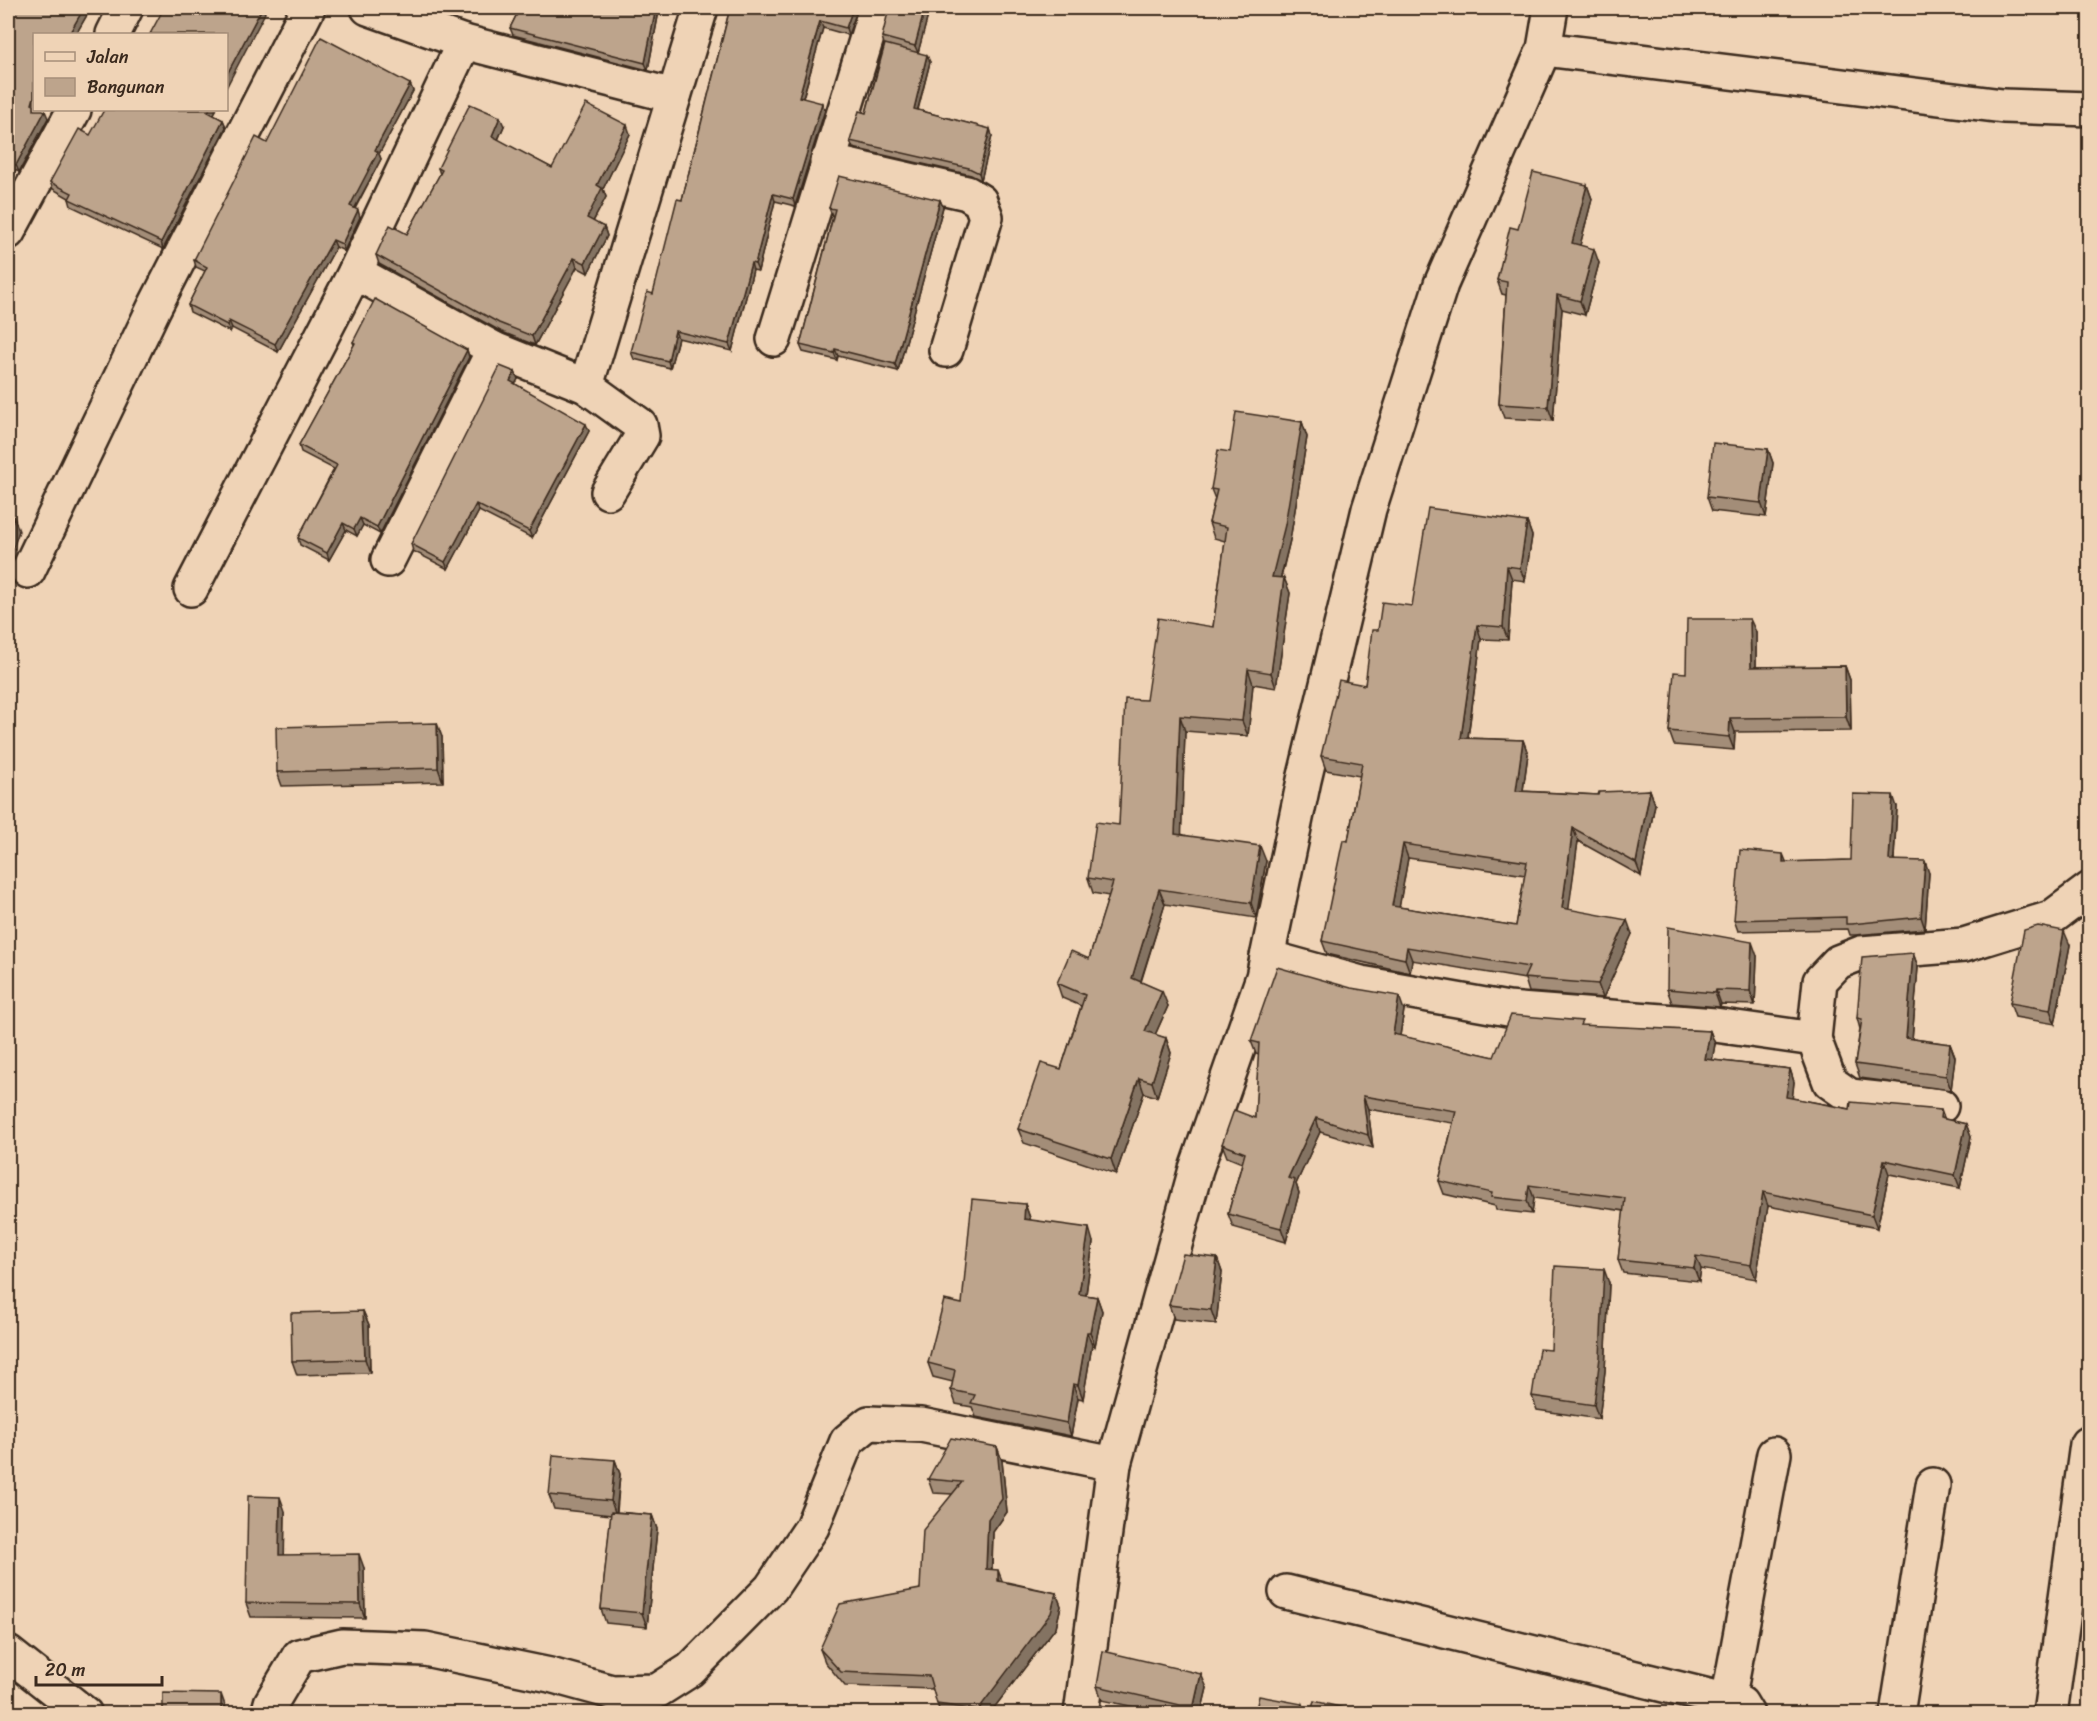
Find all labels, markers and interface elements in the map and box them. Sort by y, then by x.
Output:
legend [33,33,228,111]
text: Jalan [86,41,129,73]
text: Bangunan [87,71,165,103]
scale bar [36,1649,162,1687]
text: 20 m [45,1654,85,1686]

